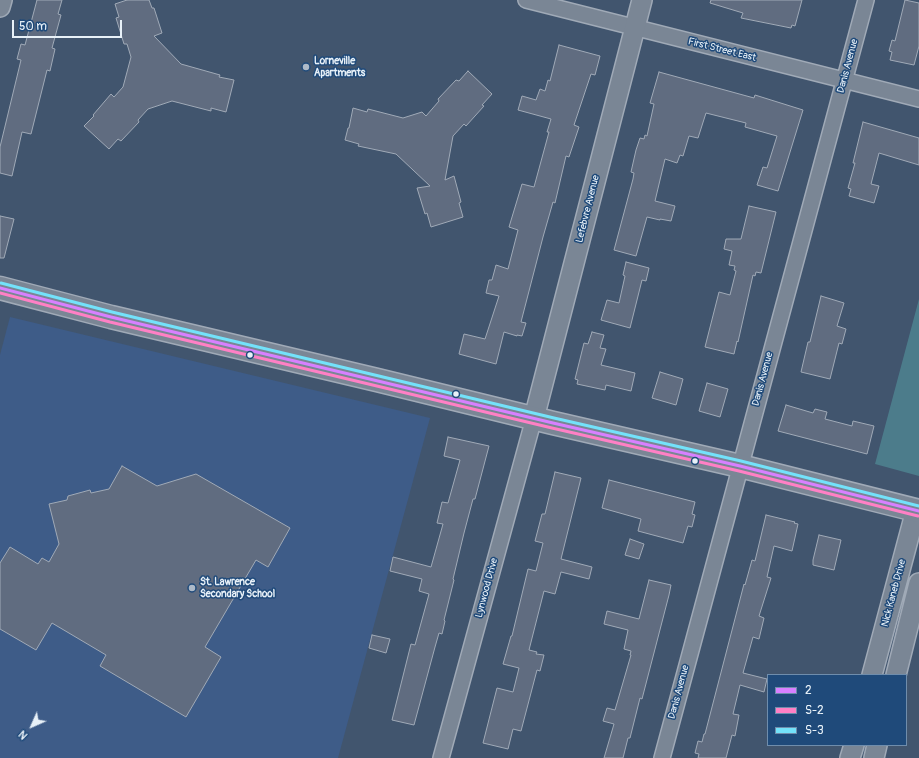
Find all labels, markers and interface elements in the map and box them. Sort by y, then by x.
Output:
scale bar [14,12,124,38]
text: 50 m [19,19,47,34]
street label: First Street East [687,36,757,64]
street label: Danis Avenue [835,38,861,94]
place label: Lorneville Apartments [314,55,365,78]
marker: Lorneville Apartments [301,62,311,72]
street label: Lefebvre Avenue [574,174,602,244]
unlabelled marker [245,350,255,360]
street label: Danis Avenue [750,351,776,407]
unlabelled marker [451,389,461,399]
unlabelled marker [690,456,700,466]
street label: Lynwood Drive [473,557,501,619]
street label: Nick Kaneb Drive [879,558,909,628]
place label: St. Lawrence Secondary School [200,576,275,600]
marker: St. Lawrence Secondary School [187,583,197,593]
street label: Danis Avenue [666,664,692,720]
legend [767,674,907,746]
text: 2 [805,683,812,698]
text: S-2 [805,703,824,718]
north arrow [12,706,52,746]
text: S-3 [805,723,824,738]
text: N [16,728,30,742]

